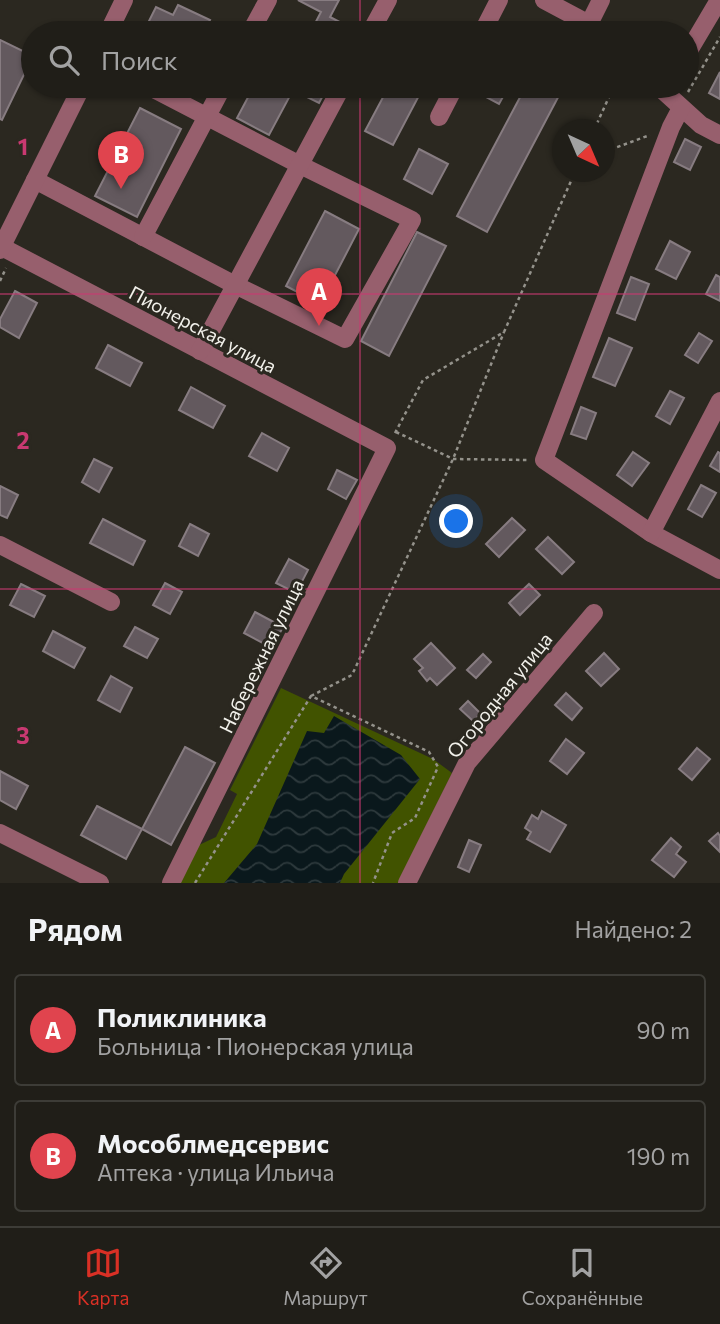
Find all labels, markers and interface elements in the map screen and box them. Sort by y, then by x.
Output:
search box [21,21,699,98]
icon: search [45,41,83,79]
text: Поиск [101,44,178,75]
north arrow [552,119,615,182]
pin: B [98,131,144,189]
text: 1 [18,132,28,160]
pin: A [296,268,342,326]
street label: Пионерская улица [125,280,281,378]
text: 2 [16,426,30,454]
your location [439,504,473,538]
street label: Набережная улица [214,575,308,737]
street label: Огородная улица [441,628,557,762]
text: 3 [16,721,30,749]
text: Рядом [28,910,122,947]
text: Найдено: 2 [575,915,692,943]
text: Поликлиника [97,1001,267,1032]
text: A [45,1016,61,1044]
text: 90 m [637,1016,690,1044]
text: Больница · Пионерская улица [97,1032,414,1060]
text: Мособлмедсервис [97,1127,329,1158]
text: B [45,1142,61,1170]
text: 190 m [627,1142,690,1170]
text: Аптека · улица Ильича [97,1158,334,1186]
tab: Карта [77,1244,129,1309]
tab: Маршрут [283,1244,368,1309]
tab: Сохранённые [522,1244,643,1309]

